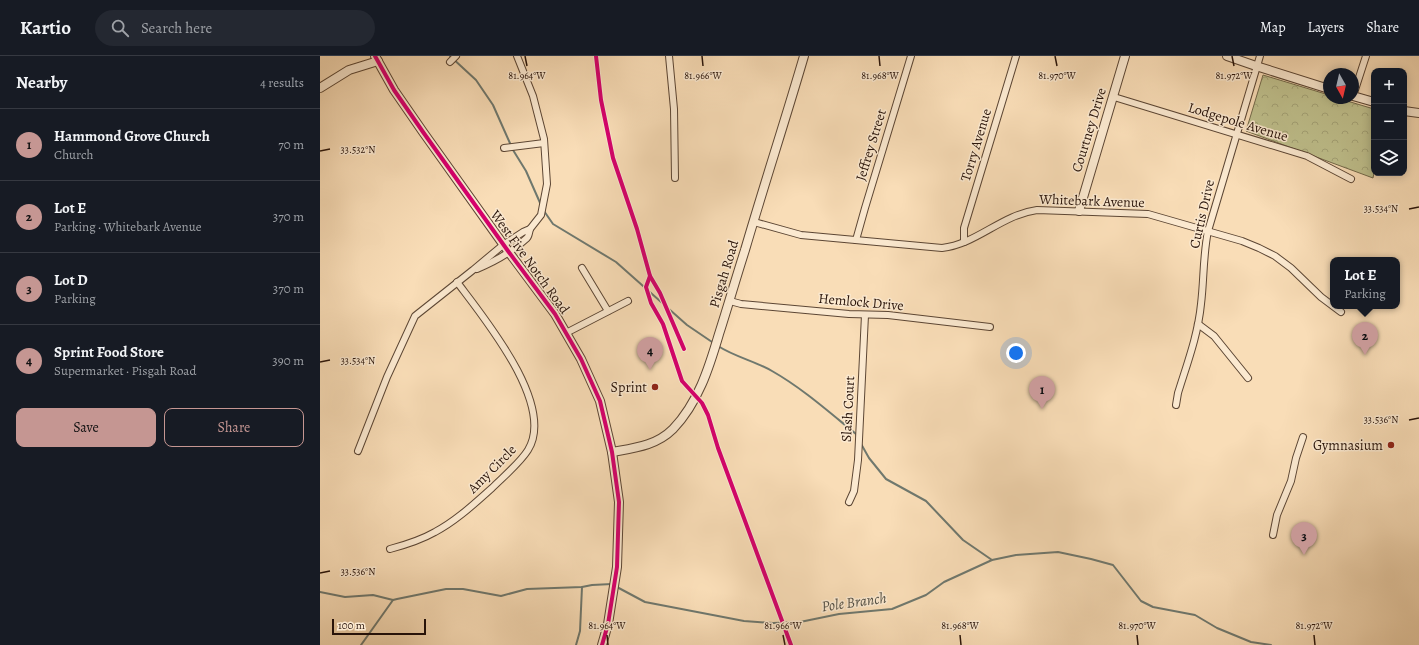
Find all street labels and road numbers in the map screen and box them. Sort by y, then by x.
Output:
street label: Courtney Drive [1067,85,1111,175]
street label: Lodgepole Avenue [1186,98,1290,146]
street label: Jeffrey Street [851,106,891,183]
street label: Torry Avenue [956,106,996,184]
street label: Curtis Drive [1185,178,1219,250]
street label: Whitebark Avenue [1038,190,1145,212]
street label: West Five Notch Road [485,205,574,318]
street label: Pisgah Road [705,237,743,310]
street label: Hemlock Drive [817,289,905,315]
street label: Slash Court [837,375,859,443]
street label: Amy Circle [463,441,520,498]

